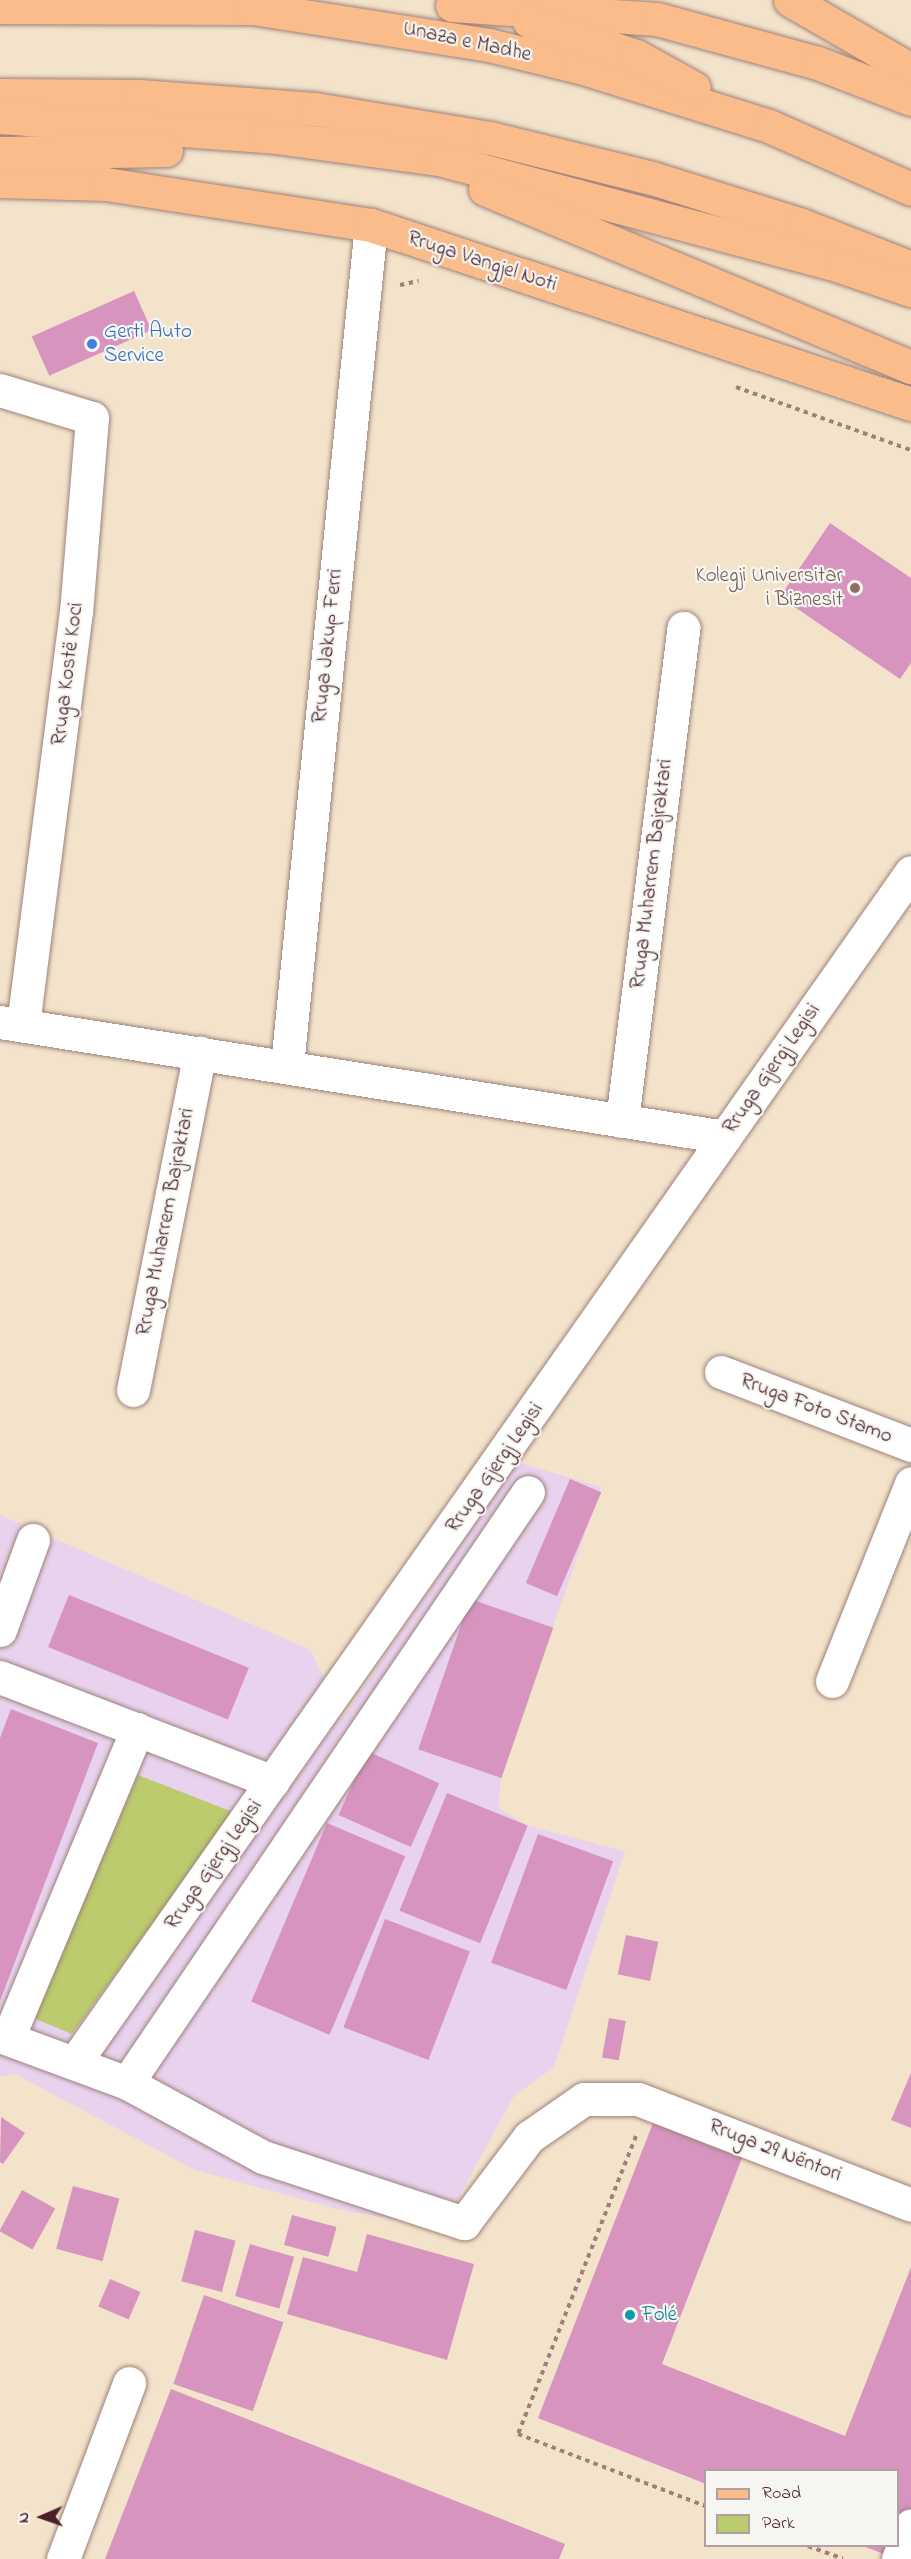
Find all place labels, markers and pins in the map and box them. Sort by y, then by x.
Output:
place label: Gerti Auto Service [104,319,192,369]
marker: Gerti Auto Service [85,337,99,351]
place label: Kolegji Universitar i Biznesit [695,563,843,613]
marker: Kolegji Universitar i Biznesit [848,581,862,595]
place label: Folé [642,2302,677,2328]
marker: Folé [623,2308,637,2322]

